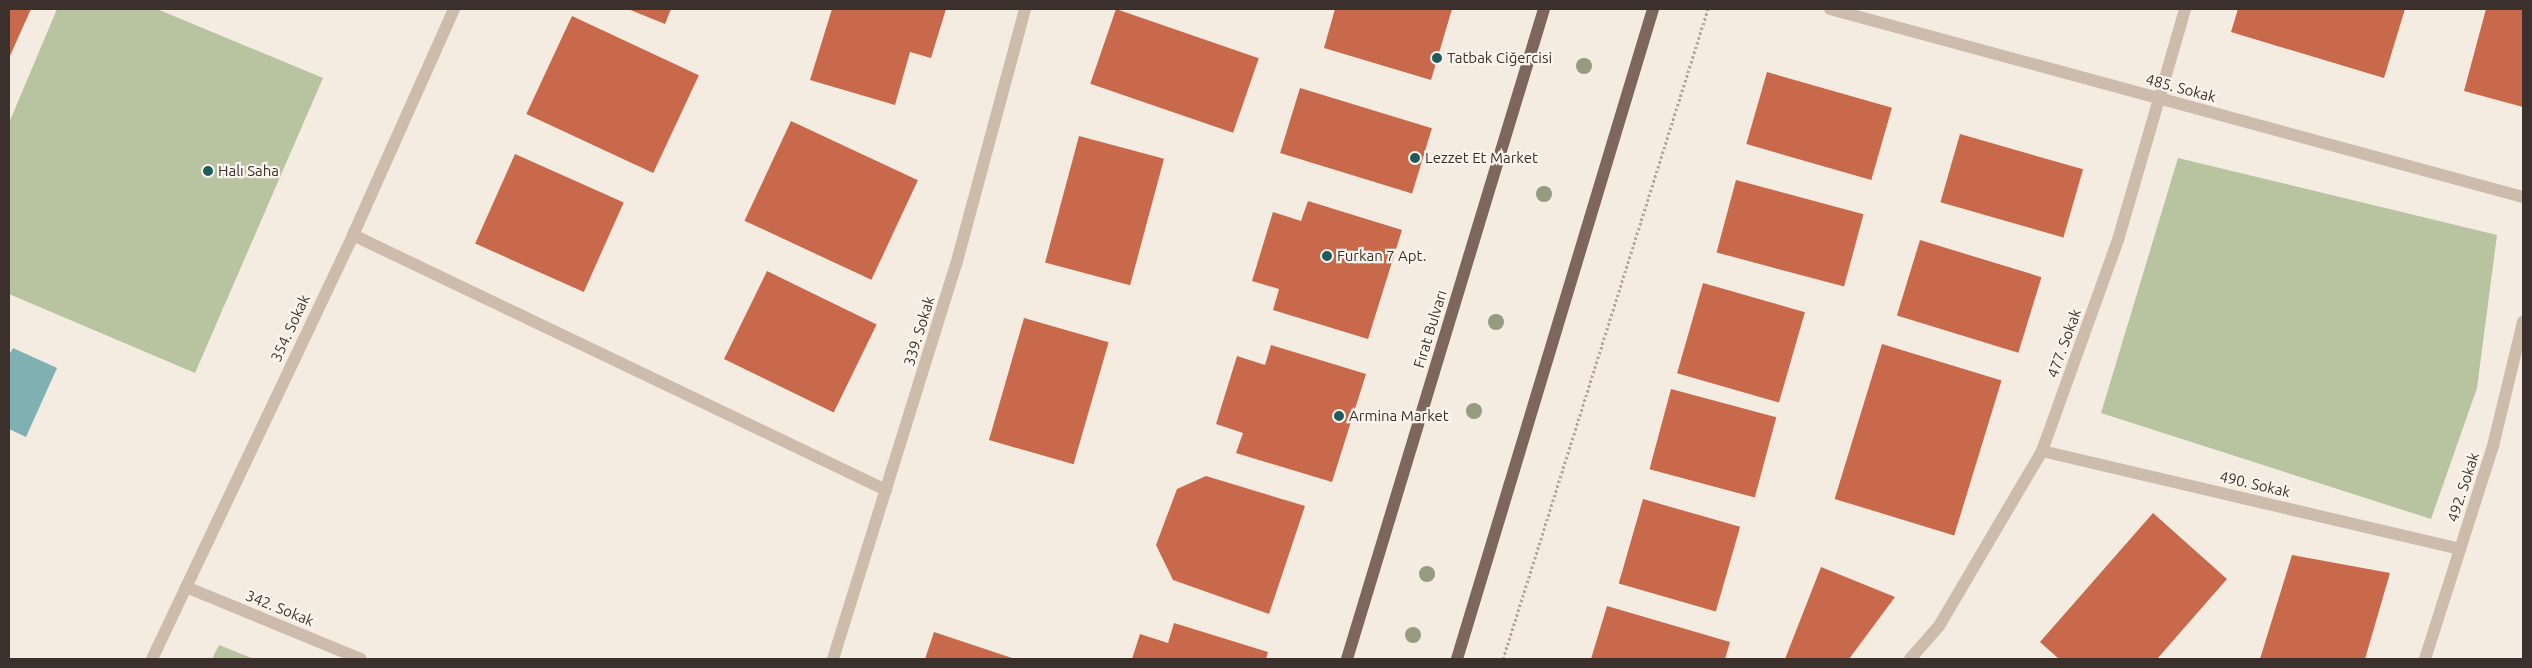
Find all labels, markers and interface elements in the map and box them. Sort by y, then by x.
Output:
place label: Tatbak Ciğercisi [1447,49,1552,67]
marker: Tatbak Ciğercisi [1431,52,1443,64]
street label: 485. Sokak [2144,70,2218,106]
place label: Lezzet Et Market [1425,149,1538,167]
marker: Lezzet Et Market [1409,152,1421,164]
place label: Halı Saha [218,162,279,180]
marker: Halı Saha [202,165,214,177]
place label: Furkan 7 Apt. [1337,247,1426,265]
marker: Furkan 7 Apt. [1321,250,1333,262]
street label: Fırat Bulvarı [1410,288,1450,370]
street label: 354. Sokak [267,292,313,364]
street label: 339. Sokak [900,294,938,368]
street label: 477. Sokak [2043,306,2085,380]
place label: Armina Market [1349,407,1449,425]
marker: Armina Market [1333,410,1345,422]
street label: 492. Sokak [2443,450,2483,524]
street label: 490. Sokak [2218,467,2292,501]
street label: 342. Sokak [243,586,317,630]

